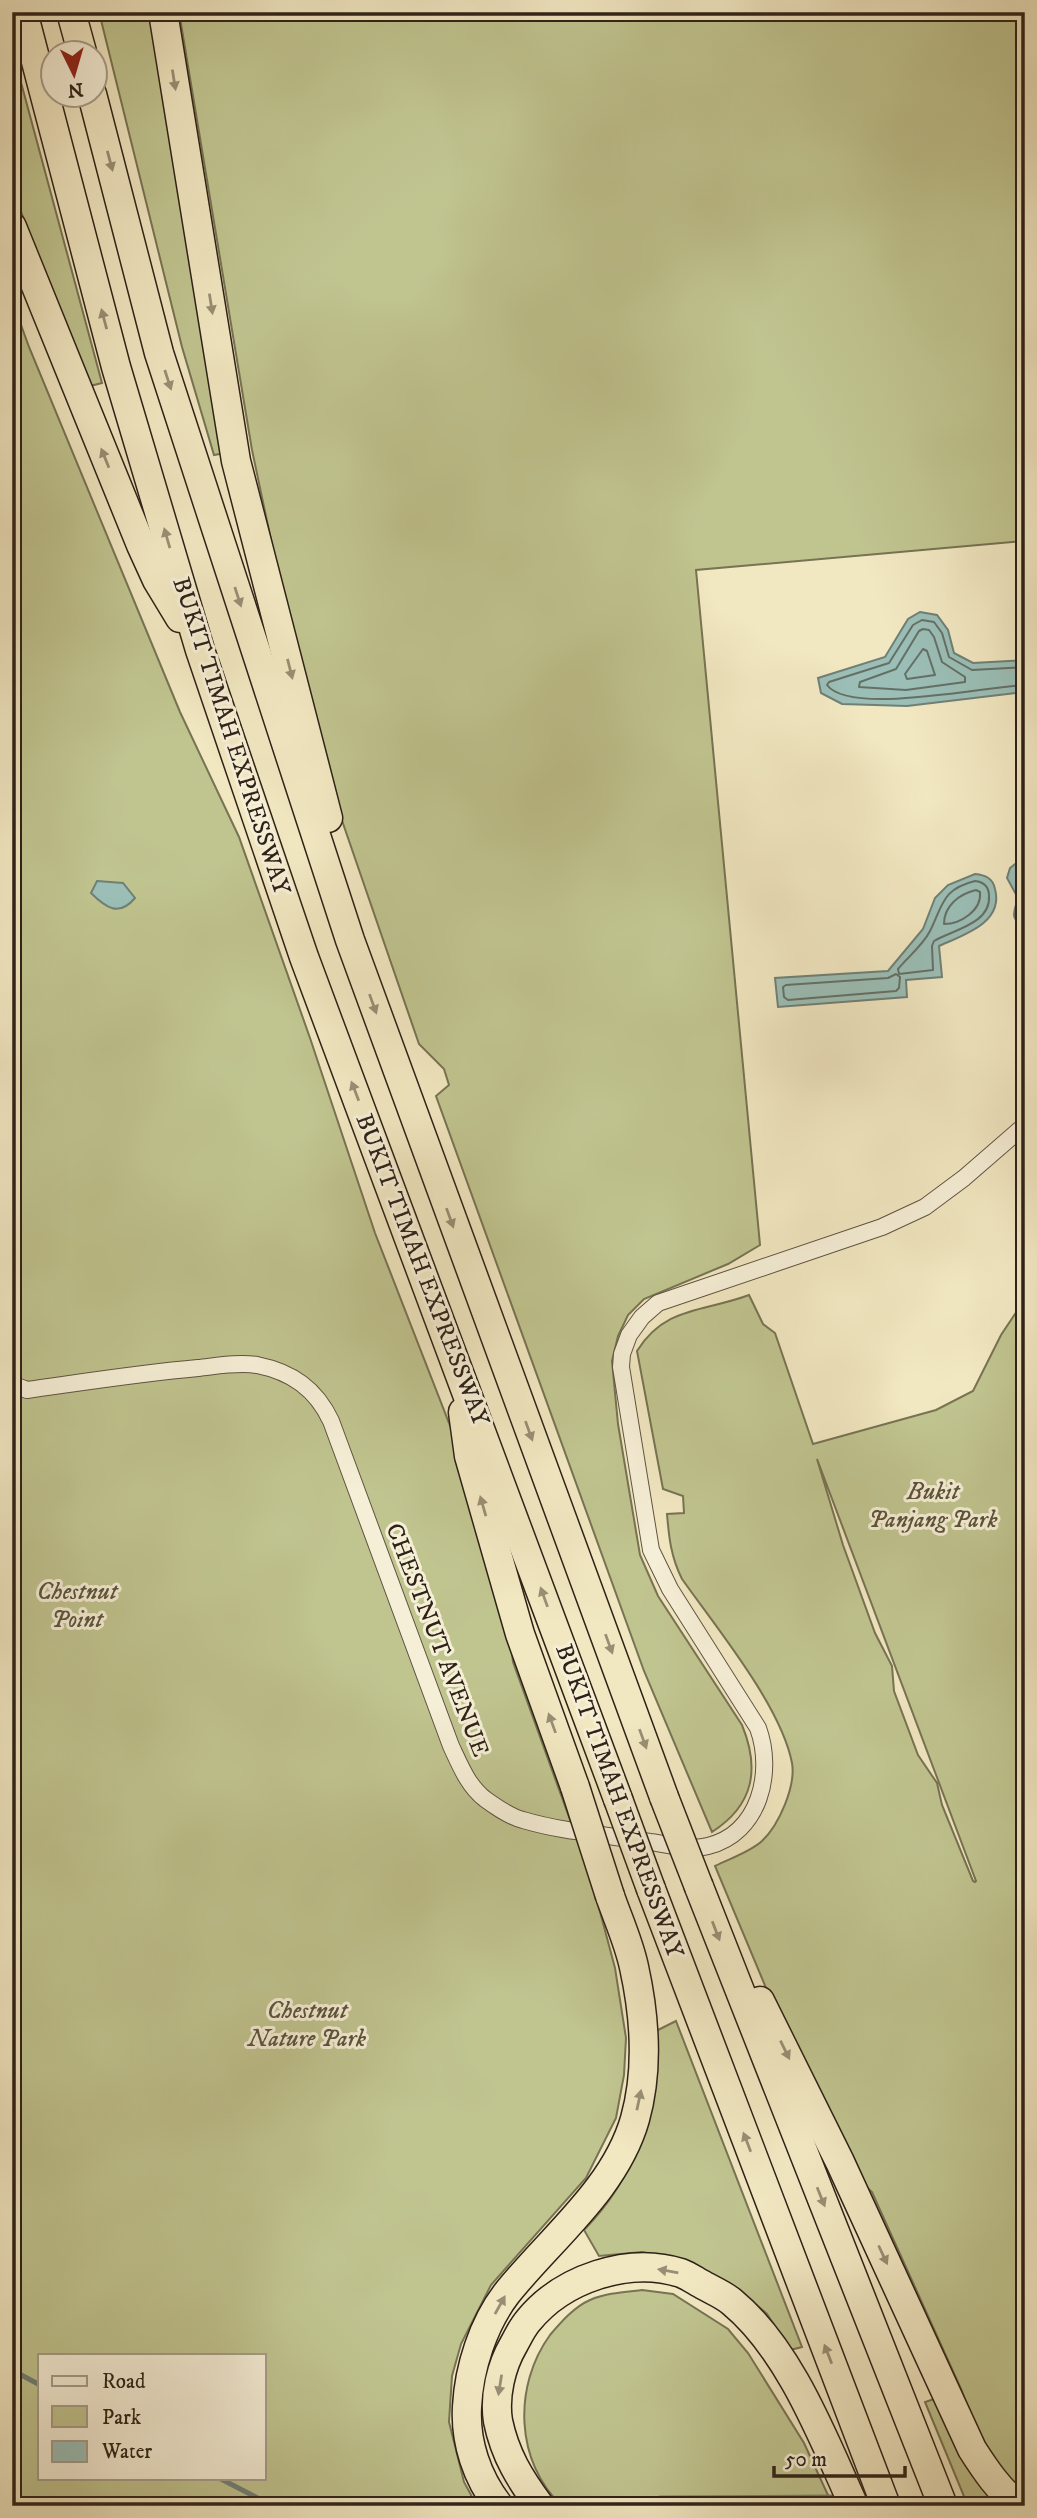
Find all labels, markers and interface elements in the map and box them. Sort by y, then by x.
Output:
north arrow [38,38,108,108]
one-way arrow [169,69,180,91]
text: N [66,77,84,102]
one-way arrow [105,150,115,171]
one-way arrow [206,293,217,315]
one-way arrow [98,308,109,330]
one-way arrow [163,370,174,391]
one-way arrow [100,447,111,468]
one-way arrow [161,527,171,548]
street label: BUKIT TIMAH EXPRESSWAY [165,574,297,899]
one-way arrow [234,586,244,607]
one-way arrow [285,658,296,680]
one-way arrow [368,993,379,1014]
one-way arrow [349,1080,360,1101]
street label: BUKIT TIMAH EXPRESSWAY [349,1110,496,1431]
one-way arrow [445,1207,456,1228]
one-way arrow [524,1421,535,1442]
park label: Bukit Panjang Park [869,1477,997,1535]
one-way arrow [478,1495,488,1516]
street label: CHESTNUT AVENUE [379,1519,495,1761]
park label: Chestnut Point [37,1577,119,1635]
one-way arrow [538,1587,549,1608]
one-way arrow [603,1634,614,1655]
street label: BUKIT TIMAH EXPRESSWAY [548,1640,690,1963]
one-way arrow [546,1712,557,1733]
one-way arrow [638,1728,649,1749]
one-way arrow [711,1921,722,1942]
park label: Chestnut Nature Park [246,1996,366,2054]
one-way arrow [779,2040,790,2060]
one-way arrow [634,2089,645,2111]
one-way arrow [741,2131,752,2152]
one-way arrow [815,2186,826,2207]
one-way arrow [878,2245,889,2266]
one-way arrow [657,2265,679,2276]
one-way arrow [495,2295,506,2315]
one-way arrow [822,2344,833,2365]
legend [38,2354,266,2480]
text: Road [102,2369,146,2395]
one-way arrow [494,2374,505,2396]
text: Park [102,2405,142,2431]
scale bar [774,2434,906,2478]
text: Water [101,2439,152,2465]
text: 50 m [785,2447,827,2473]

